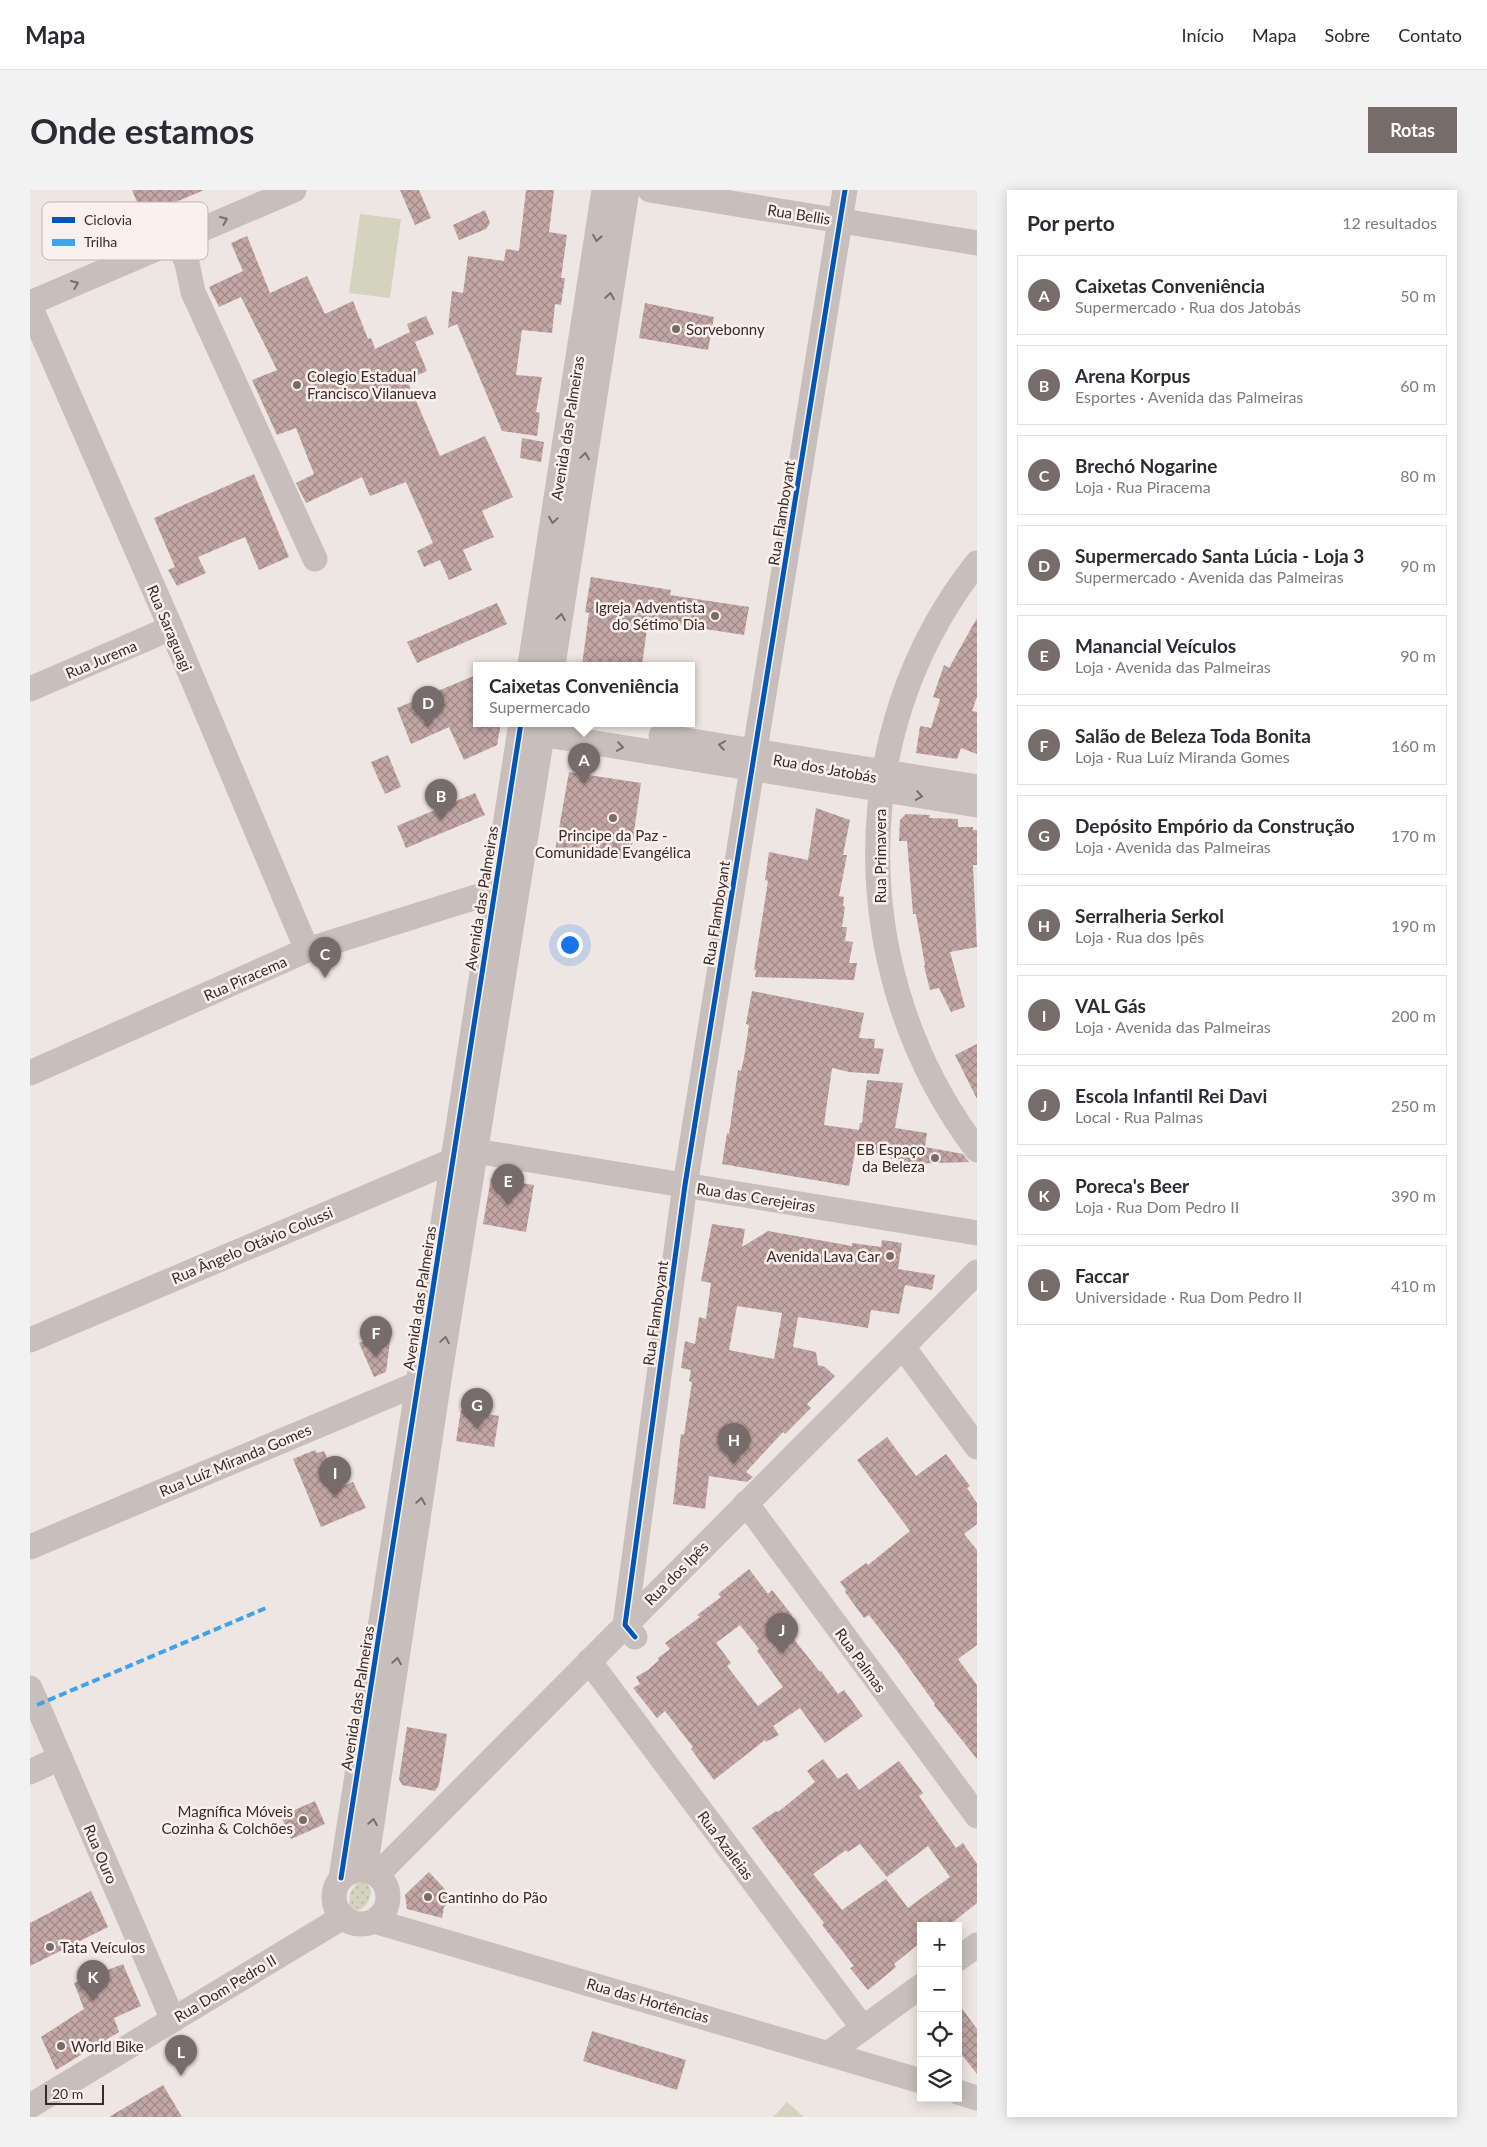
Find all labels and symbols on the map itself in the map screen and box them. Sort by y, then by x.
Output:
street label: Rua Bellis [766,200,832,228]
legend [42,202,208,260]
text: Ciclovia [84,211,132,228]
one-way arrow [219,216,228,227]
text: Trilha [84,233,117,250]
one-way arrow [592,234,602,243]
one-way arrow [70,279,79,290]
one-way arrow [605,292,615,300]
place label: Sorvebonny [686,320,765,338]
marker: Sorvebonny [670,323,682,335]
street label: Avenida das Palmeiras [547,355,587,501]
place label: Colegio Estadual Francisco Vilanueva [307,367,436,402]
marker: Colegio Estadual Francisco Vilanueva [291,379,303,391]
one-way arrow [580,452,590,461]
street label: Rua Flamboyant [764,459,798,567]
one-way arrow [548,515,558,524]
street label: Rua Saraguagi [144,582,196,674]
place label: Igreja Adventista do Sétimo Dia [595,598,705,633]
marker: Igreja Adventista do Sétimo Dia [709,610,721,622]
one-way arrow [555,613,565,621]
street label: Rua Jurema [63,636,139,682]
pin: D [412,686,444,727]
one-way arrow [616,741,624,752]
one-way arrow [717,741,726,751]
pin: A [568,743,600,784]
street label: Rua dos Jatobás [772,750,878,786]
pin: B [425,779,457,820]
one-way arrow [915,790,923,801]
street label: Rua Primavera [871,809,889,903]
marker: Principe da Paz - Comunidade Evangélica [607,812,619,824]
street label: Avenida das Palmeiras [461,825,501,971]
place label: Principe da Paz - Comunidade Evangélica [535,826,691,861]
street label: Rua Flamboyant [699,859,733,967]
your location [557,932,583,958]
pin: C [309,937,341,978]
street label: Rua Piracema [201,952,289,1004]
place label: EB Espaço da Beleza [856,1140,925,1175]
marker: EB Espaço da Beleza [929,1152,941,1164]
pin: E [492,1164,524,1205]
street label: Rua das Cerejeiras [695,1179,817,1215]
street label: Rua Ângelo Otávio Colussi [169,1203,335,1287]
street label: Avenida das Palmeiras [399,1225,439,1371]
place label: Avenida Lava Car [767,1247,881,1265]
marker: Avenida Lava Car [884,1250,896,1262]
street label: Rua Flamboyant [639,1259,671,1367]
pin: F [360,1316,392,1357]
one-way arrow [440,1336,450,1344]
pin: G [461,1388,493,1429]
street label: Rua Luíz Miranda Gomes [156,1420,314,1500]
pin: H [718,1423,750,1464]
pin: I [319,1456,351,1497]
one-way arrow [415,1496,426,1504]
street label: Rua dos Ipês [640,1537,712,1609]
pin: J [766,1613,798,1654]
street label: Rua Palmas [832,1624,890,1696]
street label: Avenida das Palmeiras [337,1625,377,1771]
one-way arrow [391,1657,401,1666]
place label: Magnífica Móveis Cozinha & Colchões [161,1802,293,1837]
street label: Rua Azaleias [694,1807,758,1883]
marker: Magnífica Móveis Cozinha & Colchões [297,1814,309,1826]
one-way arrow [367,1818,377,1826]
street label: Rua Ouro [80,1822,122,1886]
place label: Cantinho do Pão [438,1888,548,1906]
marker: Cantinho do Pão [422,1891,434,1903]
place label: Tata Veículos [60,1938,145,1956]
marker: Tata Veículos [44,1941,56,1953]
street label: Rua Dom Pedro II [171,1951,279,2025]
pin: K [77,1960,109,2001]
street label: Rua das Hortências [585,1974,711,2026]
pin: L [165,2035,197,2076]
place label: World Bike [71,2037,144,2055]
marker: World Bike [55,2040,67,2052]
scale bar [45,2082,104,2105]

